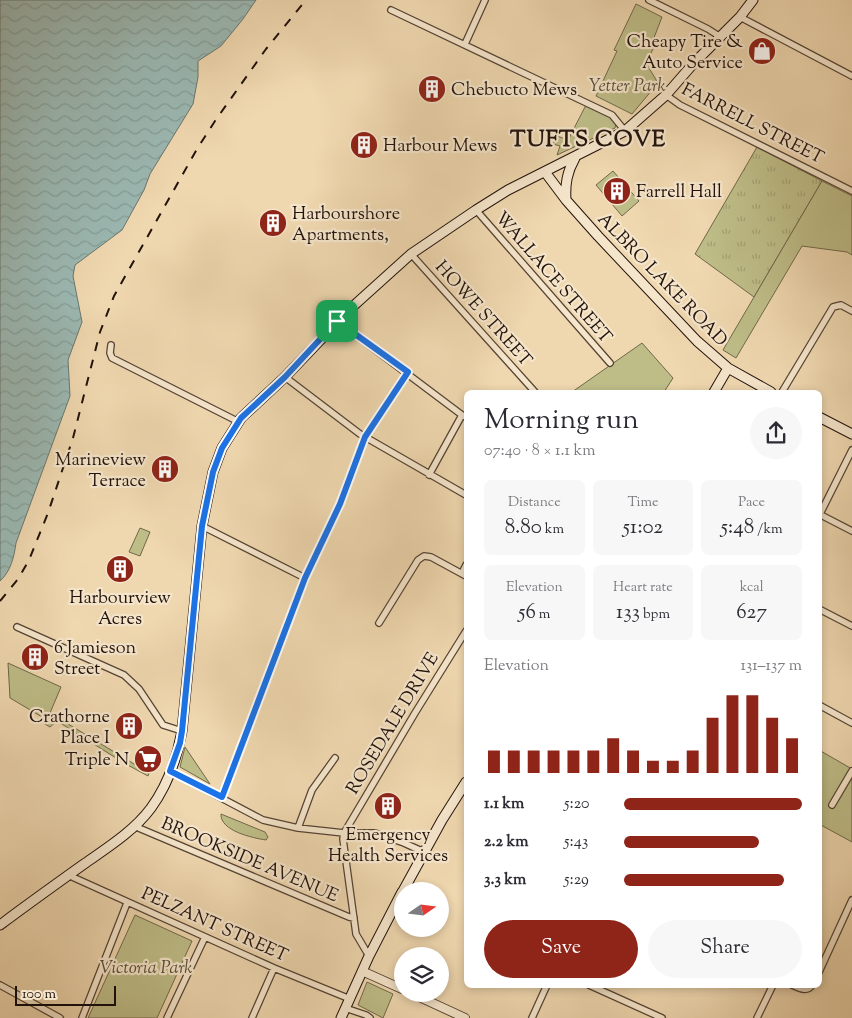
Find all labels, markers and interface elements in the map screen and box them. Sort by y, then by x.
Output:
place label: Cheapy Tire & Auto Service [627,30,743,77]
shop icon: Cheapy Tire & Auto Service [747,36,777,66]
building icon: Chebucto Mews [417,74,447,104]
park label: Yetter Park [588,74,666,100]
place label: Chebucto Mews [451,78,577,104]
street label: FARRELL STREET [676,78,828,172]
district label: TUFTS COVE [510,125,666,157]
building icon: Harbour Mews [349,130,379,160]
place label: Harbour Mews [383,134,497,160]
building icon: Farrell Hall [602,176,632,206]
place label: Farrell Hall [636,180,722,206]
place label: Harbourshore Apartments, [292,202,400,249]
street label: WALLACE STREET [488,207,617,350]
building icon: Harbourshore Apartments, [258,208,288,238]
street label: ALBRO LAKE ROAD [591,208,733,353]
street label: HOWE STREET [428,256,537,373]
pin [316,300,358,342]
icon: arrive [323,307,351,335]
text: Morning run [484,401,639,441]
button: share [750,407,802,459]
text: 07:40 · 8 × 1.1 km [484,440,595,463]
place label: Marineview Terrace [55,448,147,495]
building icon: Marineview Terrace [150,454,180,484]
text: Distance [508,493,561,513]
text: Time [627,493,659,513]
text: Pace [738,493,765,513]
text: 8.80 [505,513,542,543]
text: 51:02 [623,513,663,543]
text: 5:48 [721,513,754,543]
text: km [542,520,564,540]
text: /km [754,520,783,540]
building icon: Harbourview Acres [105,554,135,584]
text: Elevation [506,578,563,598]
text: Heart rate [613,578,673,598]
text: kcal [740,578,764,598]
place label: Harbourview Acres [69,586,171,633]
text: 56 [518,598,536,628]
text: 133 [616,598,640,628]
text: 627 [736,598,767,628]
text: m [536,605,550,625]
text: bpm [640,605,670,625]
place label: 6 Jamieson Street [54,636,137,683]
building icon: 6 Jamieson Street [20,642,50,672]
street label: ROSEDALE DRIVE [341,648,446,800]
text: Elevation [484,655,549,678]
text: 131–137 m [740,655,802,678]
place label: Crathorne Place I [29,705,110,752]
building icon: Crathorne Place I [114,711,144,741]
supermarket icon: Triple N [133,744,163,774]
place label: Triple N [65,748,129,774]
building icon: Emergency Health Services [373,791,403,821]
text: 1.1 km [484,793,524,816]
text: 5:20 [564,793,590,816]
street label: BROOKSIDE AVENUE [157,812,342,910]
place label: Emergency Health Services [328,823,448,870]
text: 2.2 km [484,831,528,854]
text: 5:43 [564,831,588,854]
text: 3.3 km [484,869,526,892]
text: 5:29 [564,869,589,892]
street label: PELZANT STREET [137,882,292,970]
north arrow [394,882,449,938]
map controls [394,882,449,1002]
button: Save [484,920,638,978]
button: Share [648,920,802,978]
button: layers [394,947,449,1002]
park label: Victoria Park [99,956,193,982]
scale bar [15,983,116,1006]
text: 100 m [22,985,56,1005]

